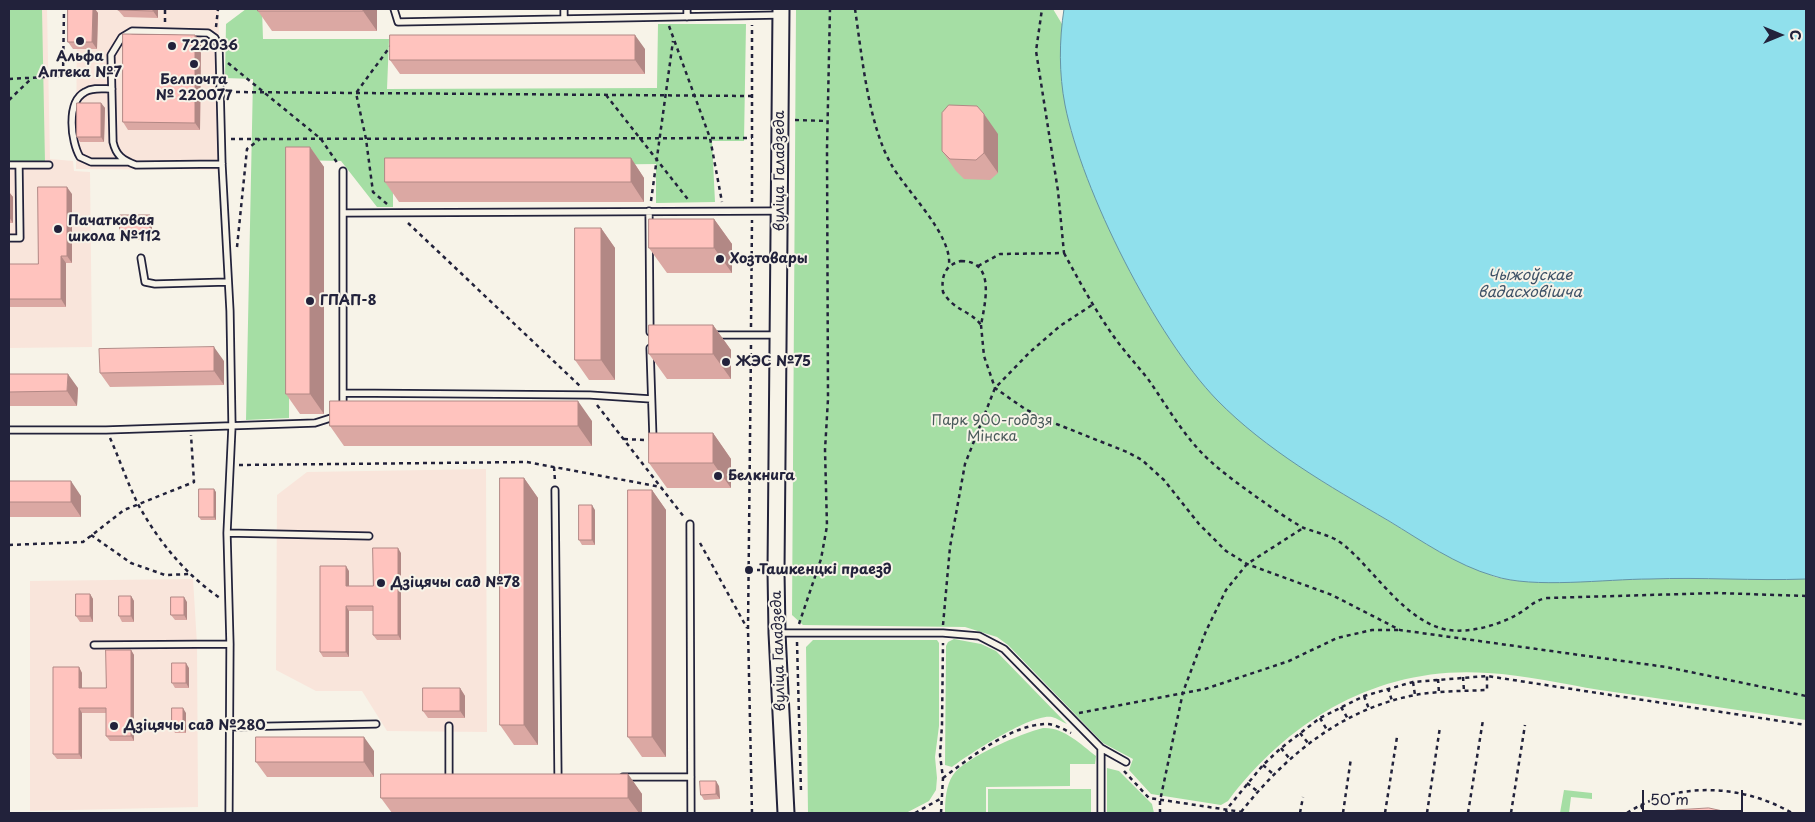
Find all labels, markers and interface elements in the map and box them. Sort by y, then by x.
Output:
north arrow [1755,10,1805,60]
text: С [1785,30,1806,40]
marker: Альфа Аптека №7 [74,35,86,47]
place label: 722036 [182,38,238,54]
marker: 722036 [166,40,178,52]
place label: Альфа Аптека №7 [38,49,122,82]
marker: Белпочта № 220077 [188,58,200,70]
place label: Белпочта № 220077 [156,72,232,104]
street label: вуліца Галадзеда [772,111,788,231]
place label: Пачатковая школа №112 [68,213,161,246]
marker: Пачатковая школа №112 [52,223,64,235]
place label: Хозтовары [730,251,808,267]
marker: Хозтовары [714,253,726,265]
water label: Чыжоўскае вадасховішча [1478,267,1582,302]
place label: ГПАП-8 [320,293,377,309]
marker: ГПАП-8 [304,295,316,307]
place label: ЖЭС №75 [736,354,811,370]
marker: ЖЭС №75 [720,356,732,368]
park label: Парк 900-годдзя Мінска [931,413,1053,446]
place label: Белкнига [728,468,795,484]
marker: Белкнига [712,470,724,482]
place label: Ташкенцкі праезд [759,562,892,578]
marker: Ташкенцкі праезд [743,564,755,576]
place label: Дзіцячы сад №78 [391,575,520,591]
marker: Дзіцячы сад №78 [375,577,387,589]
street label: вуліца Галадзеда [768,590,790,712]
place label: Дзіцячы сад №280 [124,718,266,734]
marker: Дзіцячы сад №280 [108,720,120,732]
scale bar [1645,780,1746,812]
text: 50 m [1650,787,1689,810]

